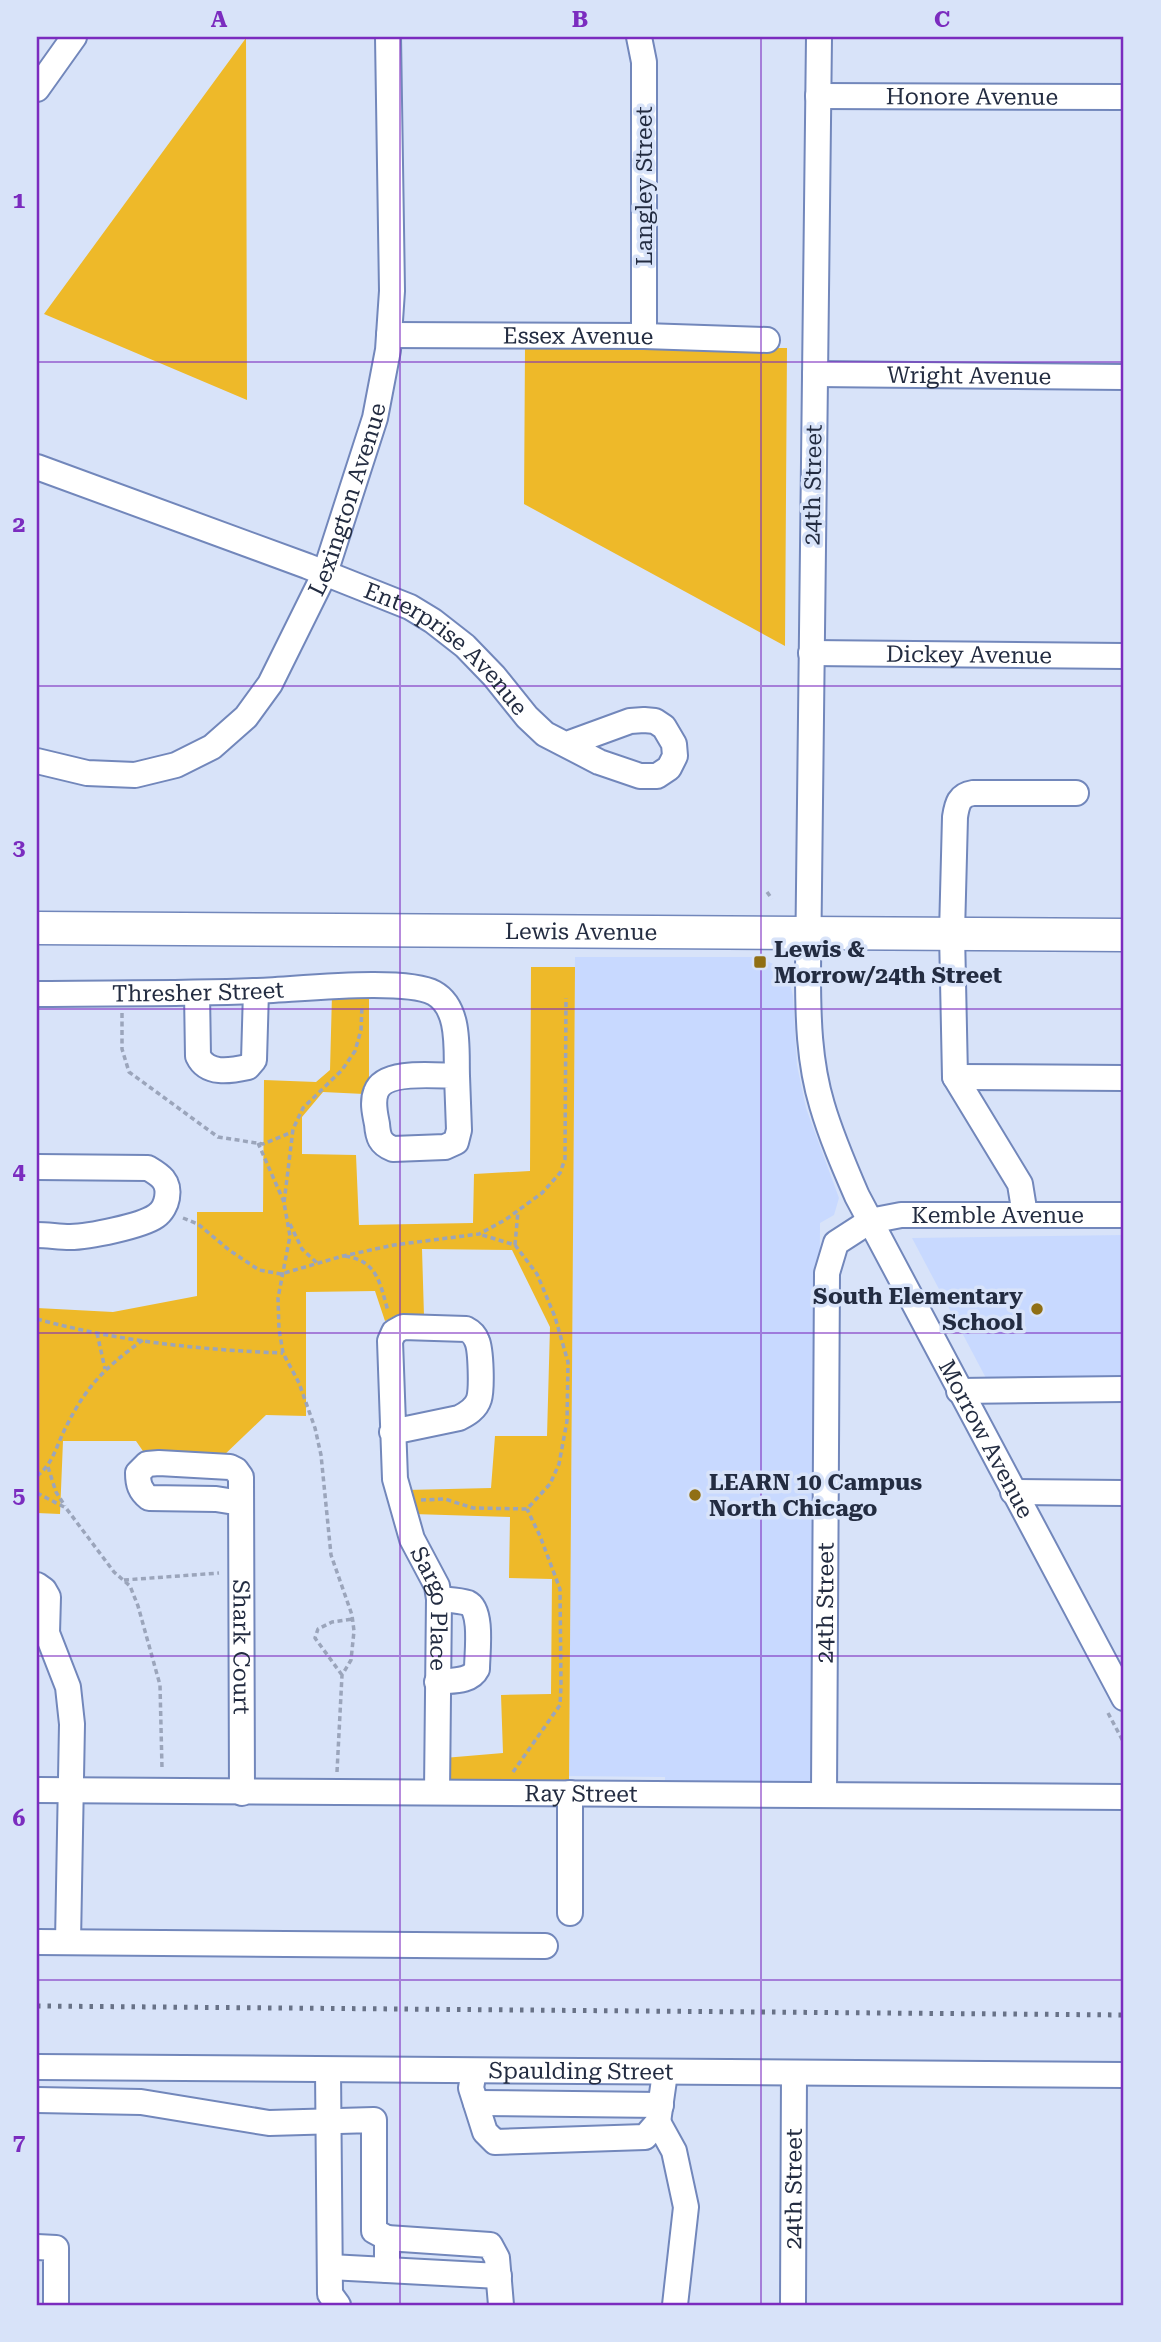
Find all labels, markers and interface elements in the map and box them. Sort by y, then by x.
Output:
text: A [211,6,228,33]
text: B [572,6,588,33]
text: C [934,6,950,33]
street label: Honore Avenue [886,83,1058,110]
street label: Langley Street [631,106,658,266]
text: 1 [13,187,26,214]
street label: Essex Avenue [503,322,654,350]
street label: Wright Avenue [887,361,1051,390]
street label: Lexington Avenue [302,401,391,600]
street label: 24th Street [798,424,828,546]
text: 2 [13,511,25,538]
street label: Enterprise Avenue [360,577,533,720]
street label: Dickey Avenue [886,640,1052,669]
text: 3 [13,834,26,861]
street label: Lewis Avenue [505,918,657,945]
place label: Lewis & Morrow/24th Street [774,936,1002,989]
marker: Lewis & Morrow/24th Street [752,954,768,970]
street label: Thresher Street [112,976,285,1007]
text: 4 [13,1158,26,1185]
street label: Kemble Avenue [911,1202,1084,1229]
place label: South Elementary School [813,1283,1023,1336]
marker: South Elementary School [1029,1301,1045,1317]
street label: Morrow Avenue [933,1355,1039,1523]
place label: LEARN 10 Campus North Chicago [709,1469,922,1522]
text: 5 [13,1482,26,1509]
marker: LEARN 10 Campus North Chicago [687,1487,703,1503]
street label: Sargo Place [405,1542,453,1671]
street label: 24th Street [811,1542,839,1664]
street label: Shark Court [228,1579,255,1715]
street label: Ray Street [524,1780,638,1807]
text: 6 [13,1805,26,1832]
street label: Spaulding Street [488,2057,674,2085]
street label: 24th Street [780,2128,807,2250]
text: 7 [13,2129,26,2156]

